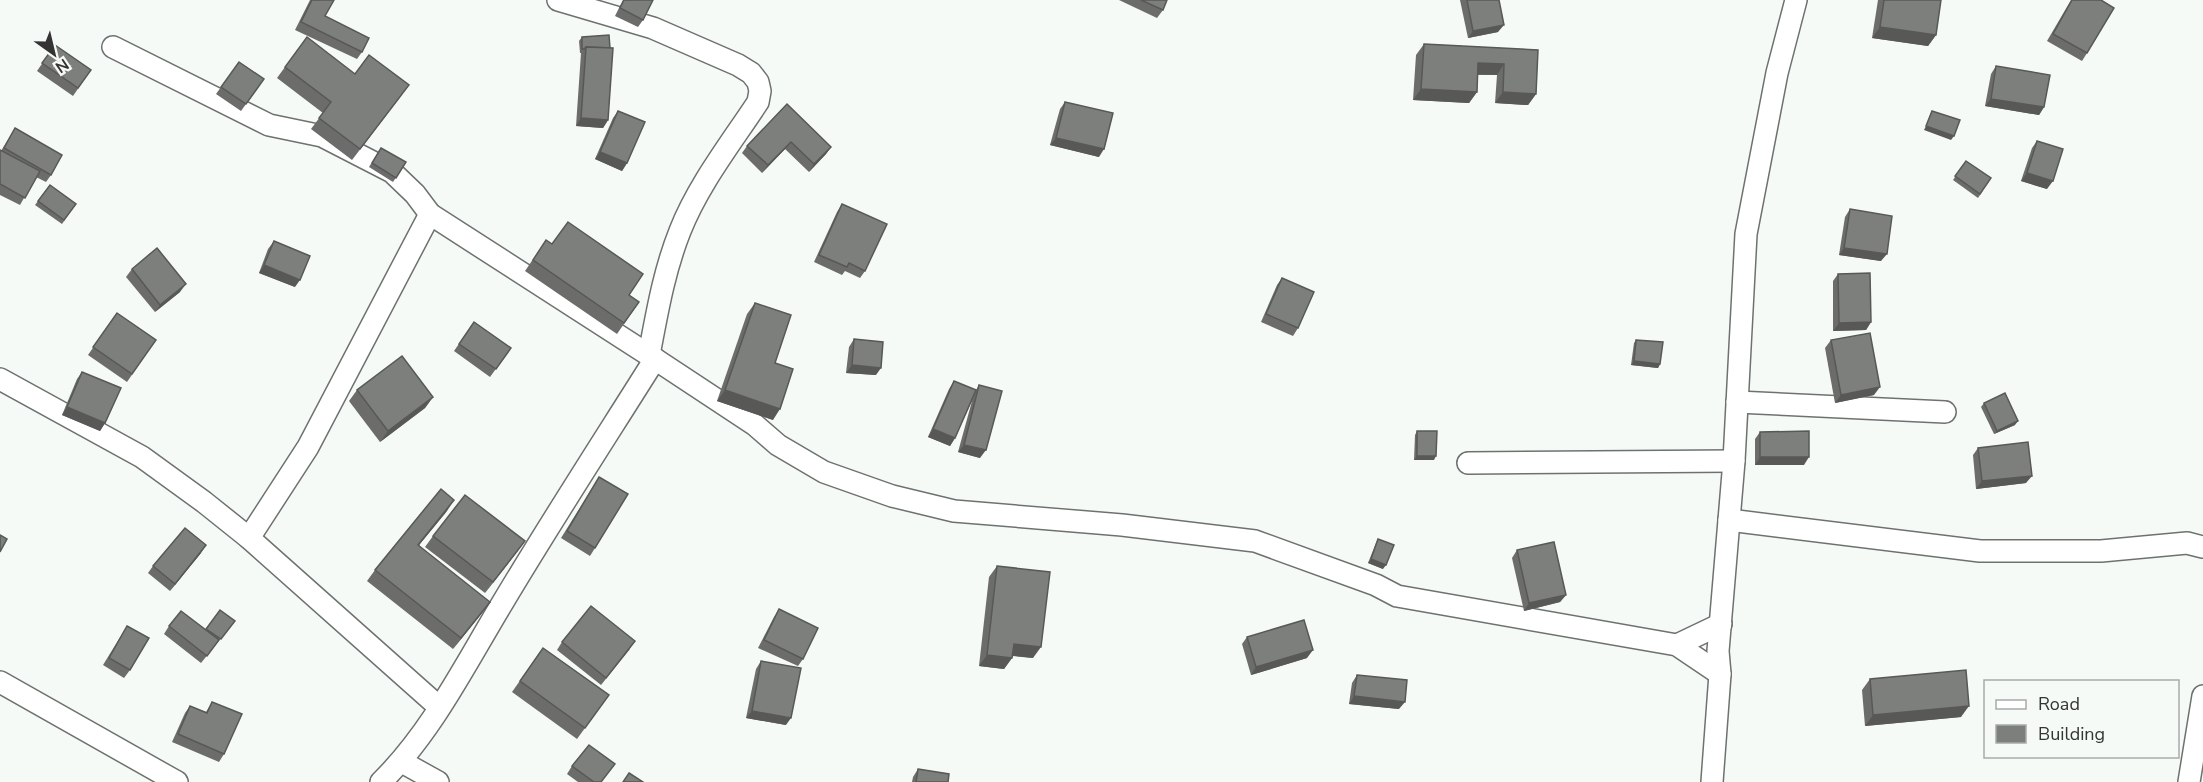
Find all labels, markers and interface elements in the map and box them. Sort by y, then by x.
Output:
north arrow [24,24,84,84]
text: N [51,53,73,78]
legend [1984,680,2179,758]
text: Road [2038,692,2080,716]
text: Building [2038,722,2105,746]

